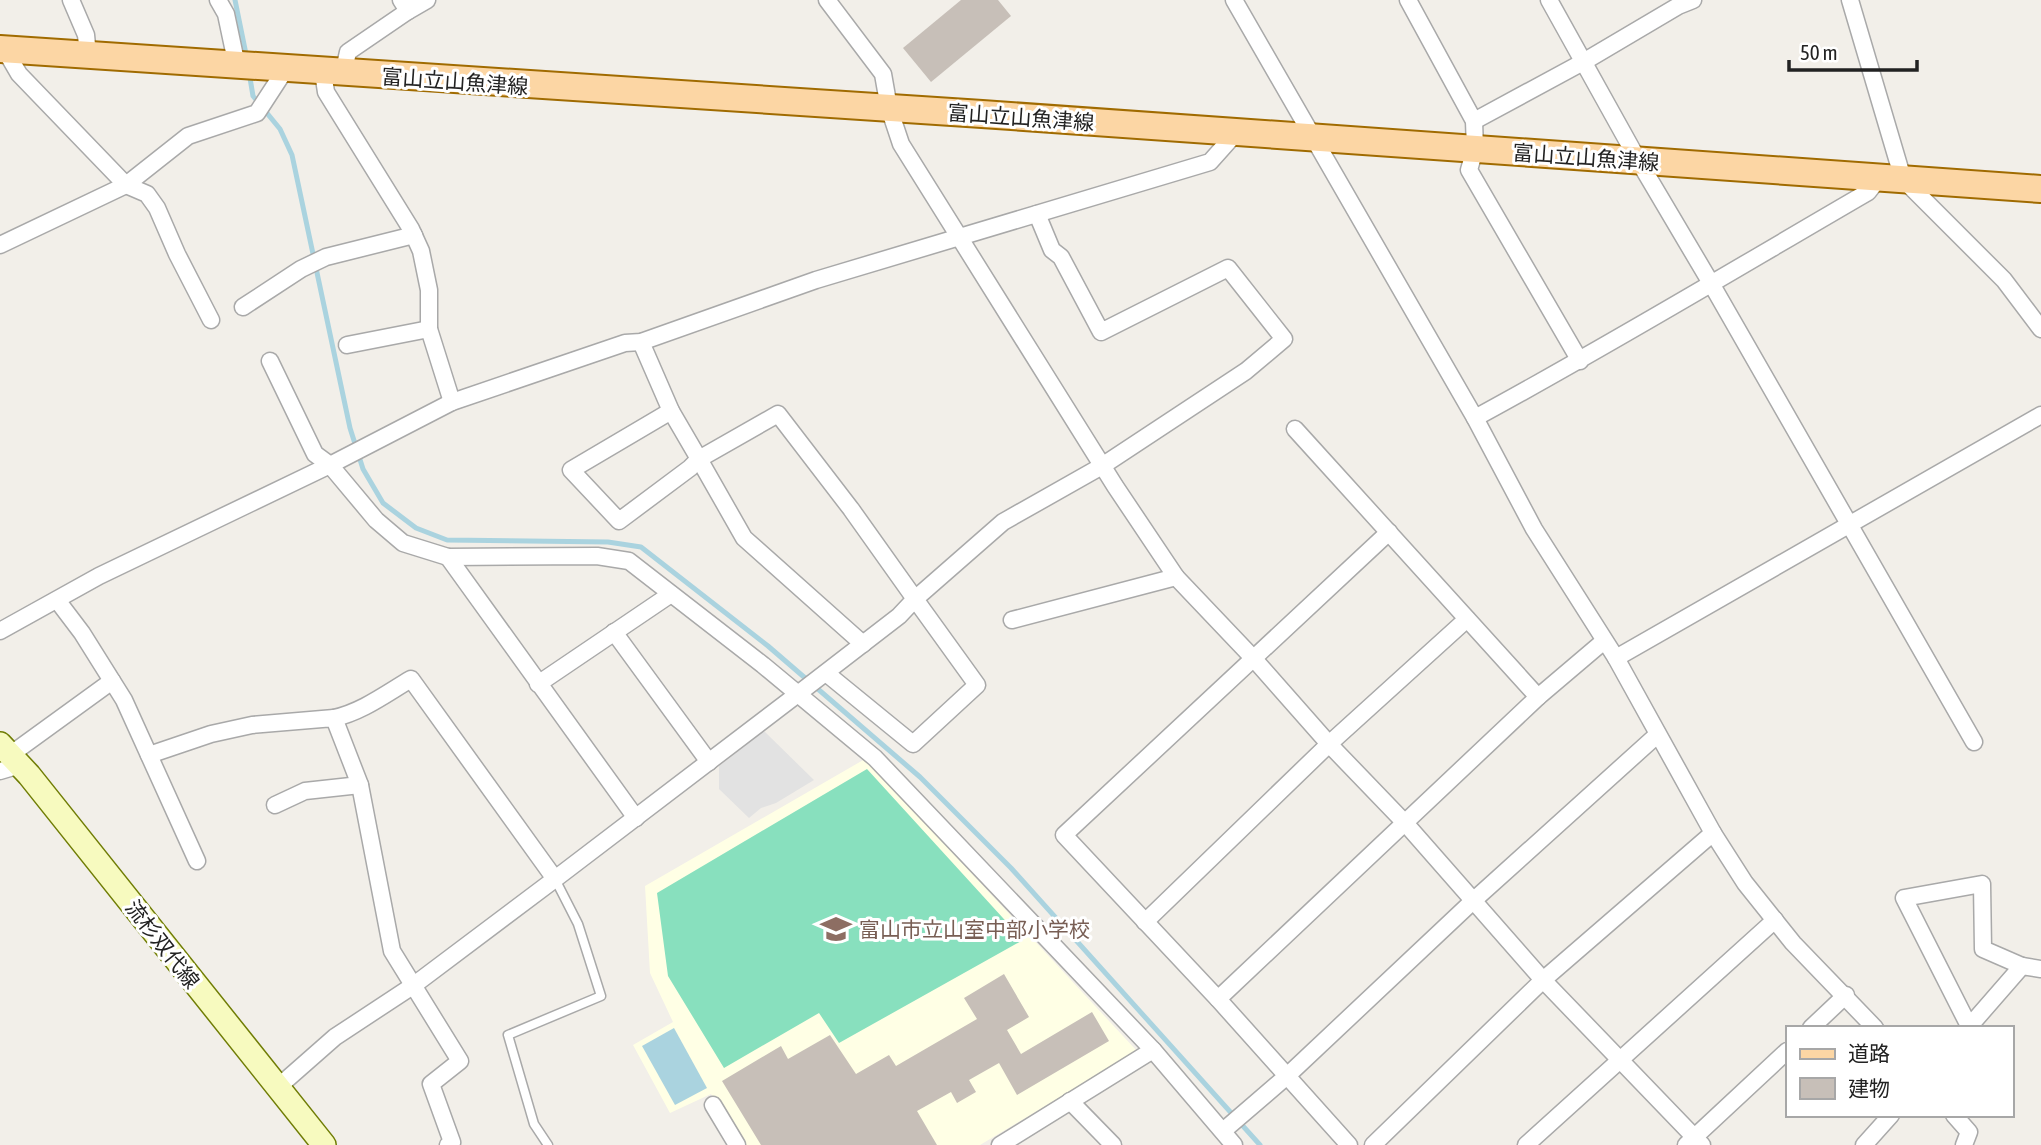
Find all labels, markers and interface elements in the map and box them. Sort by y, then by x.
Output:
scale bar [1789,28,1917,72]
text: 50 m [1800,40,1838,64]
street label: 富山立山魚津線 [381,64,529,98]
street label: 富山立山魚津線 [947,100,1095,134]
street label: 富山立山魚津線 [1512,140,1660,174]
street label: 流杉双代線 [121,895,205,993]
school or university icon: 富山市立山室中部小学校 [819,912,853,946]
place label: 富山市立山室中部小学校 [859,917,1090,941]
legend [1786,1026,2013,1117]
text: 道路 [1848,1041,1890,1065]
text: 建物 [1848,1076,1890,1100]

